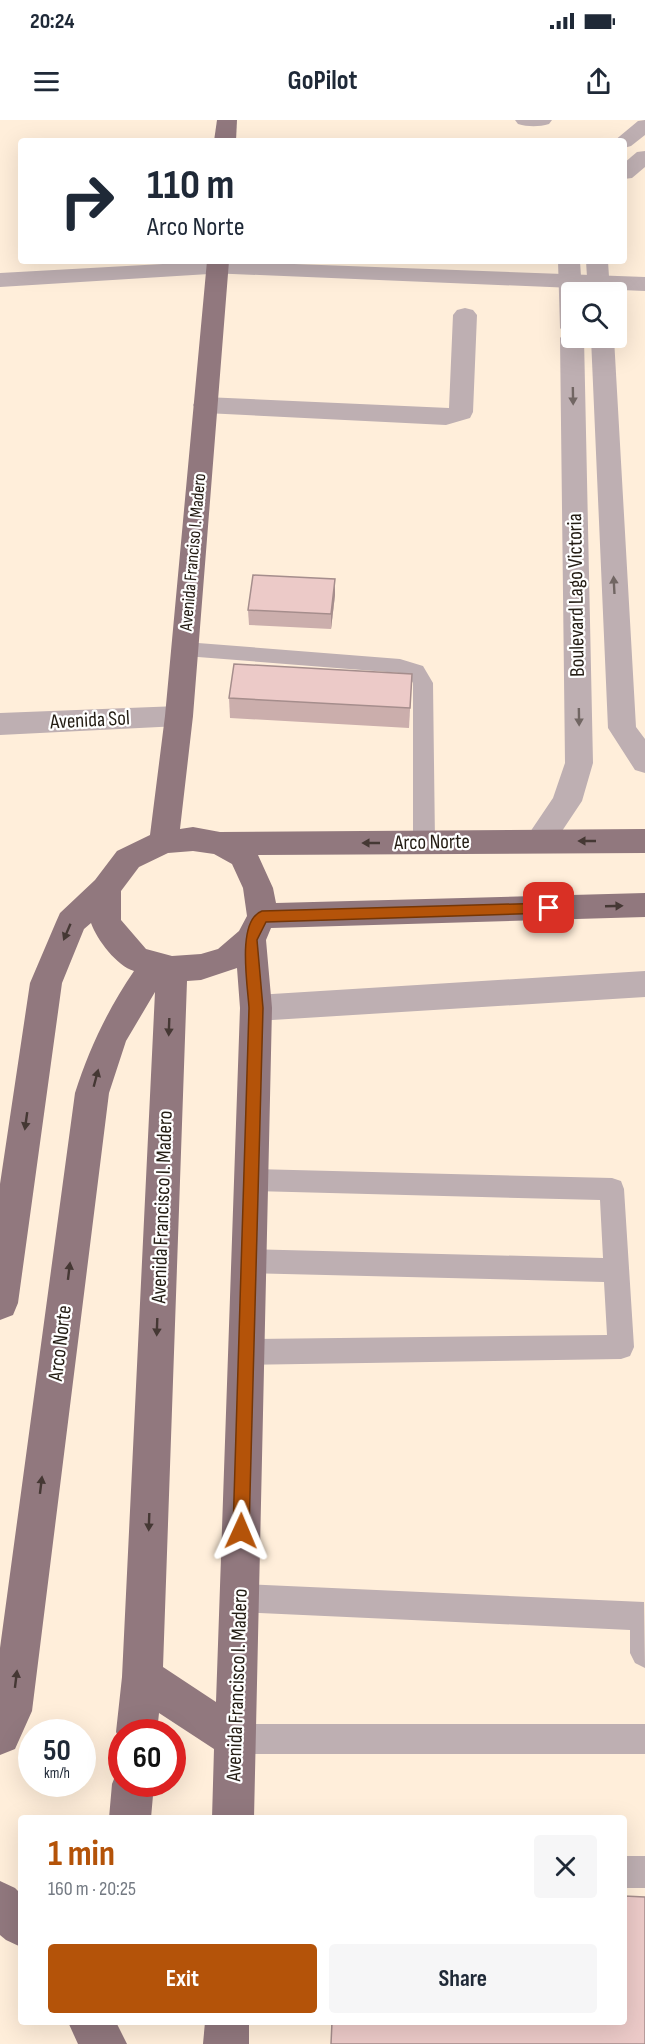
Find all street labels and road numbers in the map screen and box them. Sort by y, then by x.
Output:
street label: Avenida Franciso I. Madero [176,472,210,633]
street label: Boulevard Lago Victoria [562,513,590,677]
street label: Avenida Sol [48,705,131,735]
street label: Arco Norte [393,829,470,855]
street label: Avenida Francisco I. Madero [146,1110,178,1305]
street label: Arco Norte [43,1304,77,1383]
street label: Avenida Francisco I. Madero [221,1588,253,1783]

